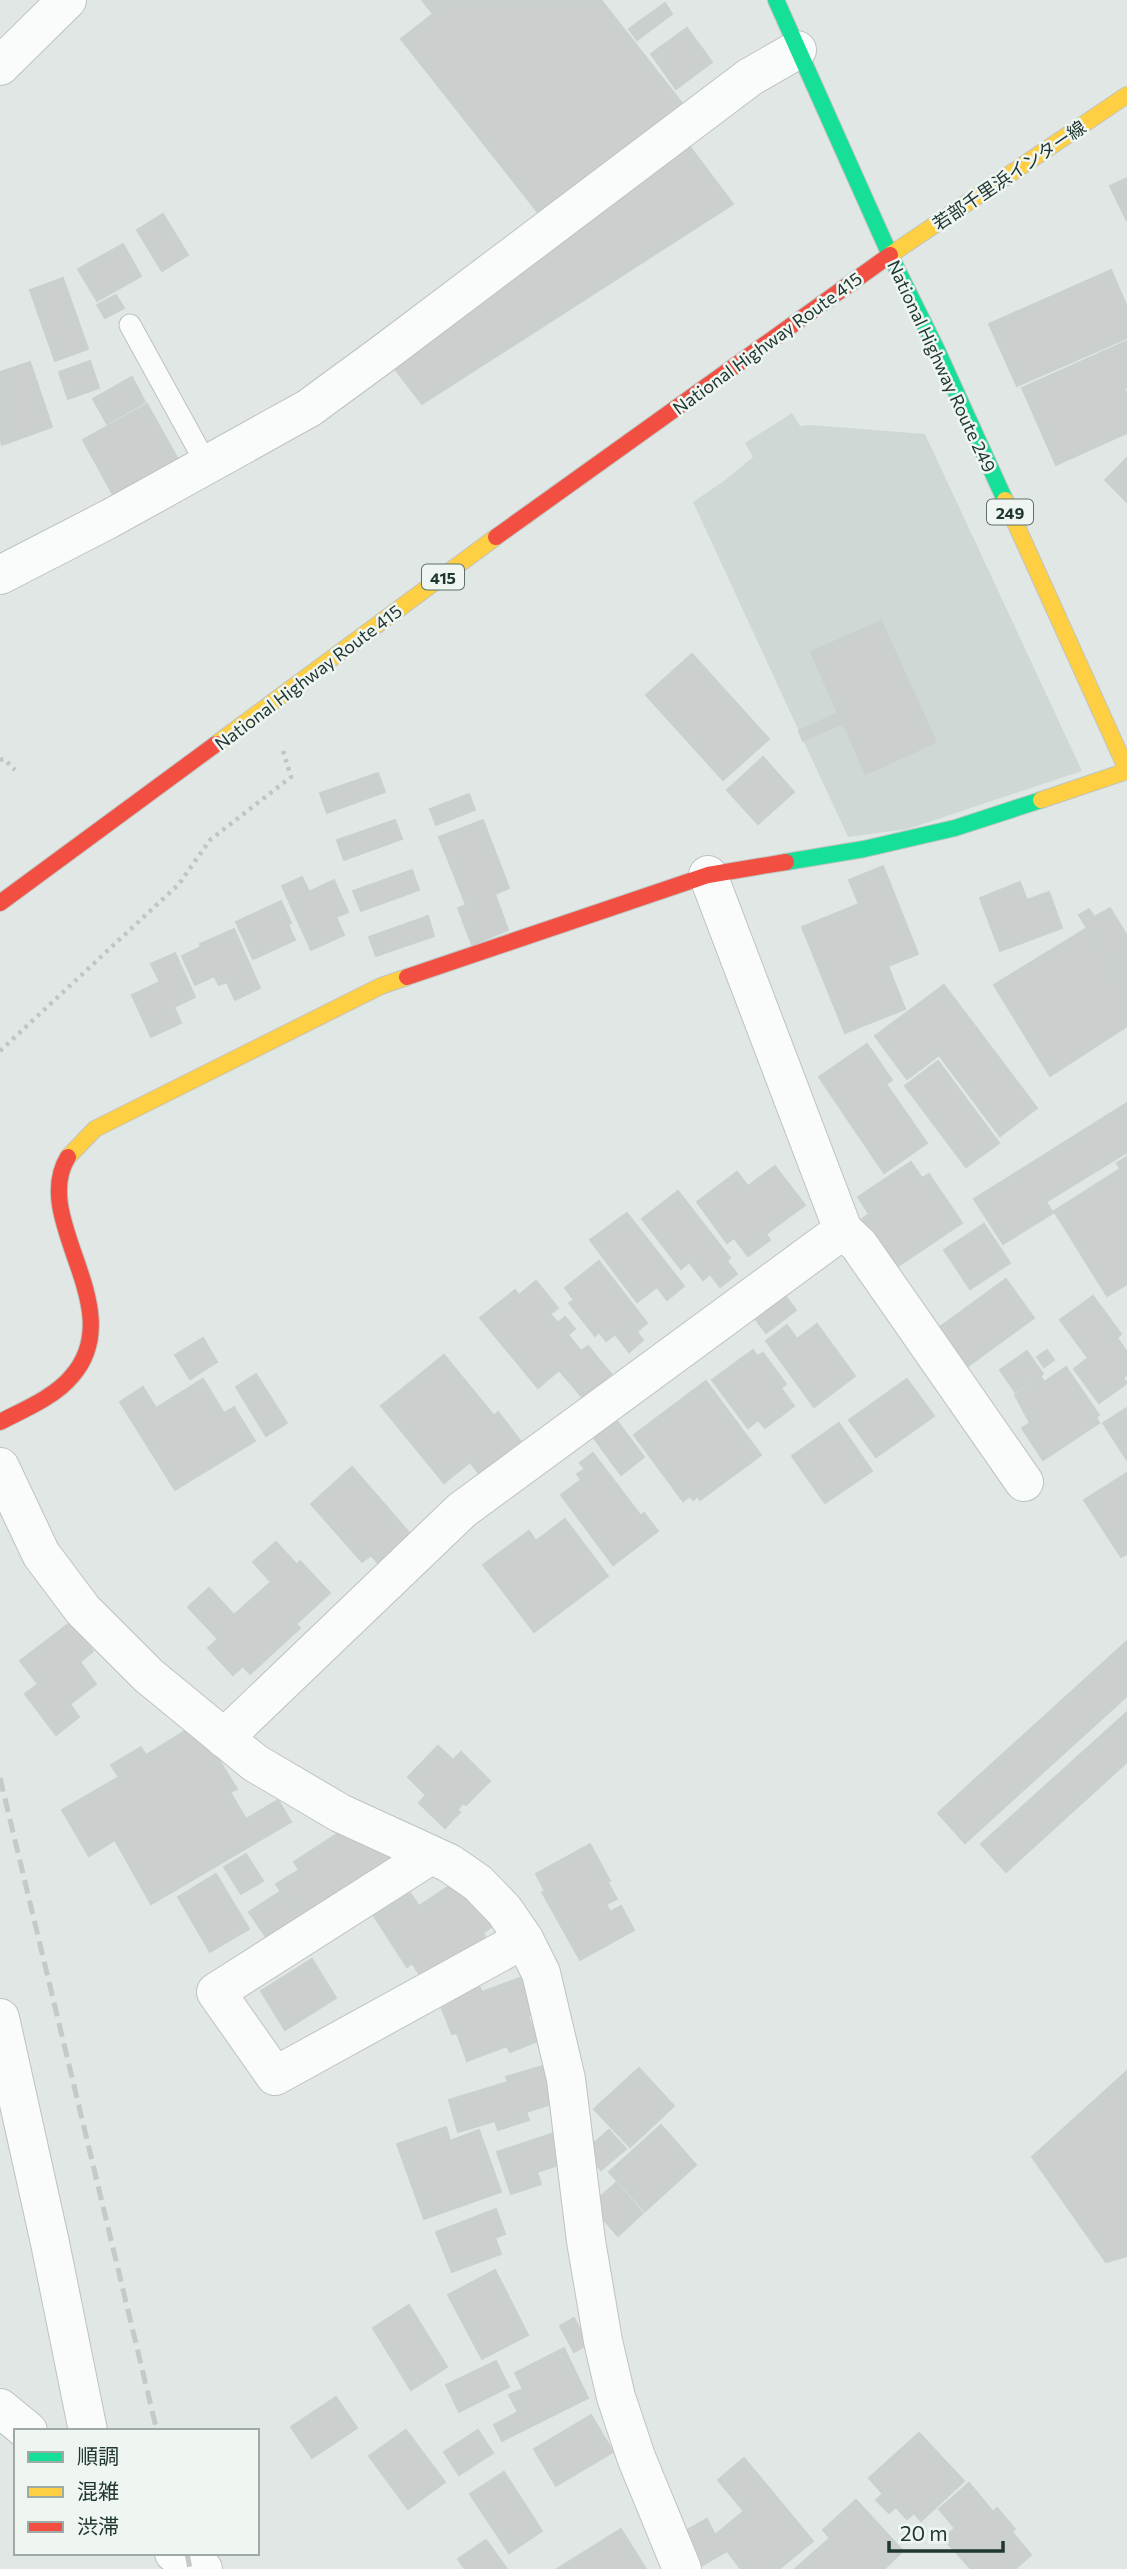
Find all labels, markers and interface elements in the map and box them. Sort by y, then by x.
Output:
street label: 若部千里浜インター線 [928,116,1090,234]
street label: National Highway Route 249 [883,256,1001,476]
street label: National Highway Route 415 [668,267,866,419]
road number: 249 [987,499,1033,524]
road number: 415 [422,564,464,590]
street label: National Highway Route 415 [210,599,406,755]
legend [14,2429,259,2555]
text: 順調 [77,2443,119,2468]
text: 混雑 [77,2478,119,2503]
scale bar [889,2510,1003,2554]
text: 渋滞 [77,2513,119,2538]
text: 20 m [900,2520,948,2545]

